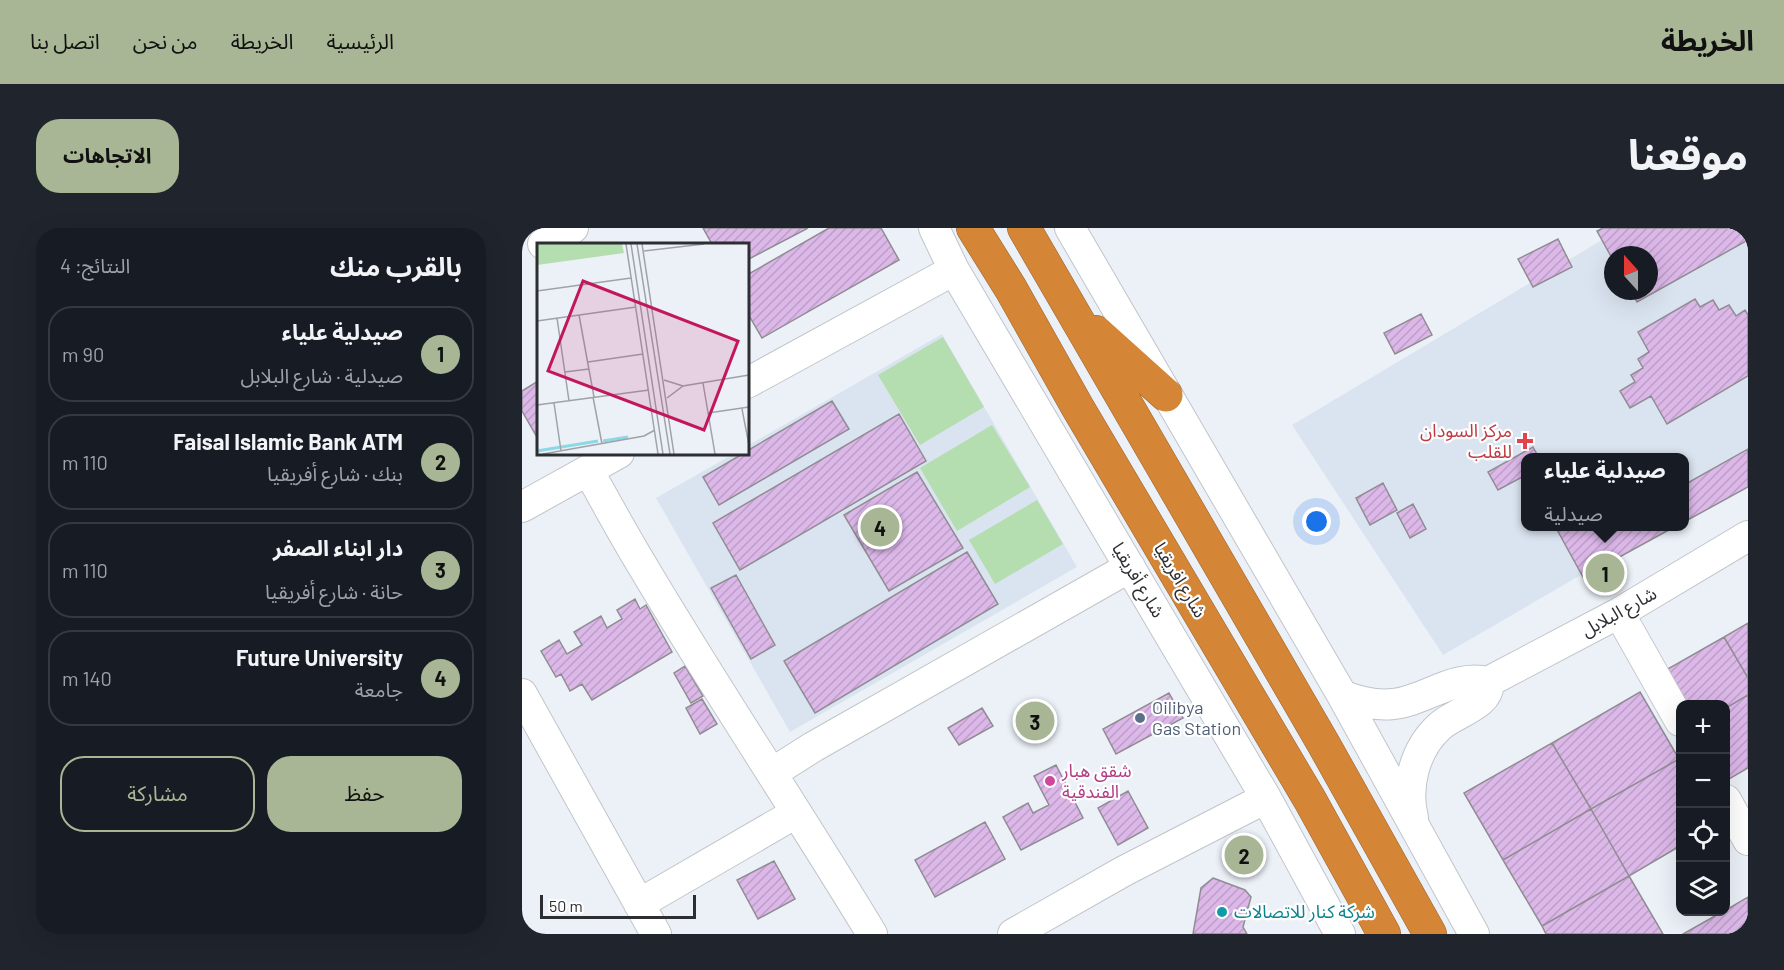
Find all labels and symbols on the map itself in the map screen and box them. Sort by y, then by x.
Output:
inset map [537,243,748,454]
north arrow [1604,246,1658,300]
place label: مركز السودان للقلب [1420,419,1512,462]
marker: مركز السودان للقلب [1516,432,1534,450]
pin: 4 [860,504,900,550]
your location [1302,507,1331,536]
street label: شارع أفريقيا [1104,538,1170,623]
street label: شارع افريقيا [1146,538,1212,623]
pin: 1 [1586,550,1624,596]
street label: شارع البلابل [1577,581,1662,644]
place label: Oilibya Gas Station [1152,696,1241,739]
pin: 3 [1016,698,1054,744]
marker: Oilibya Gas Station [1133,711,1147,725]
place label: شقق هبار الفندقية [1061,759,1132,802]
marker: شقق هبار الفندقية [1043,774,1057,788]
pin: 2 [1224,832,1264,878]
scale bar [540,892,696,920]
place label: شركة كنار للاتصالات [1234,900,1375,923]
marker: شركة كنار للاتصالات [1215,905,1229,919]

